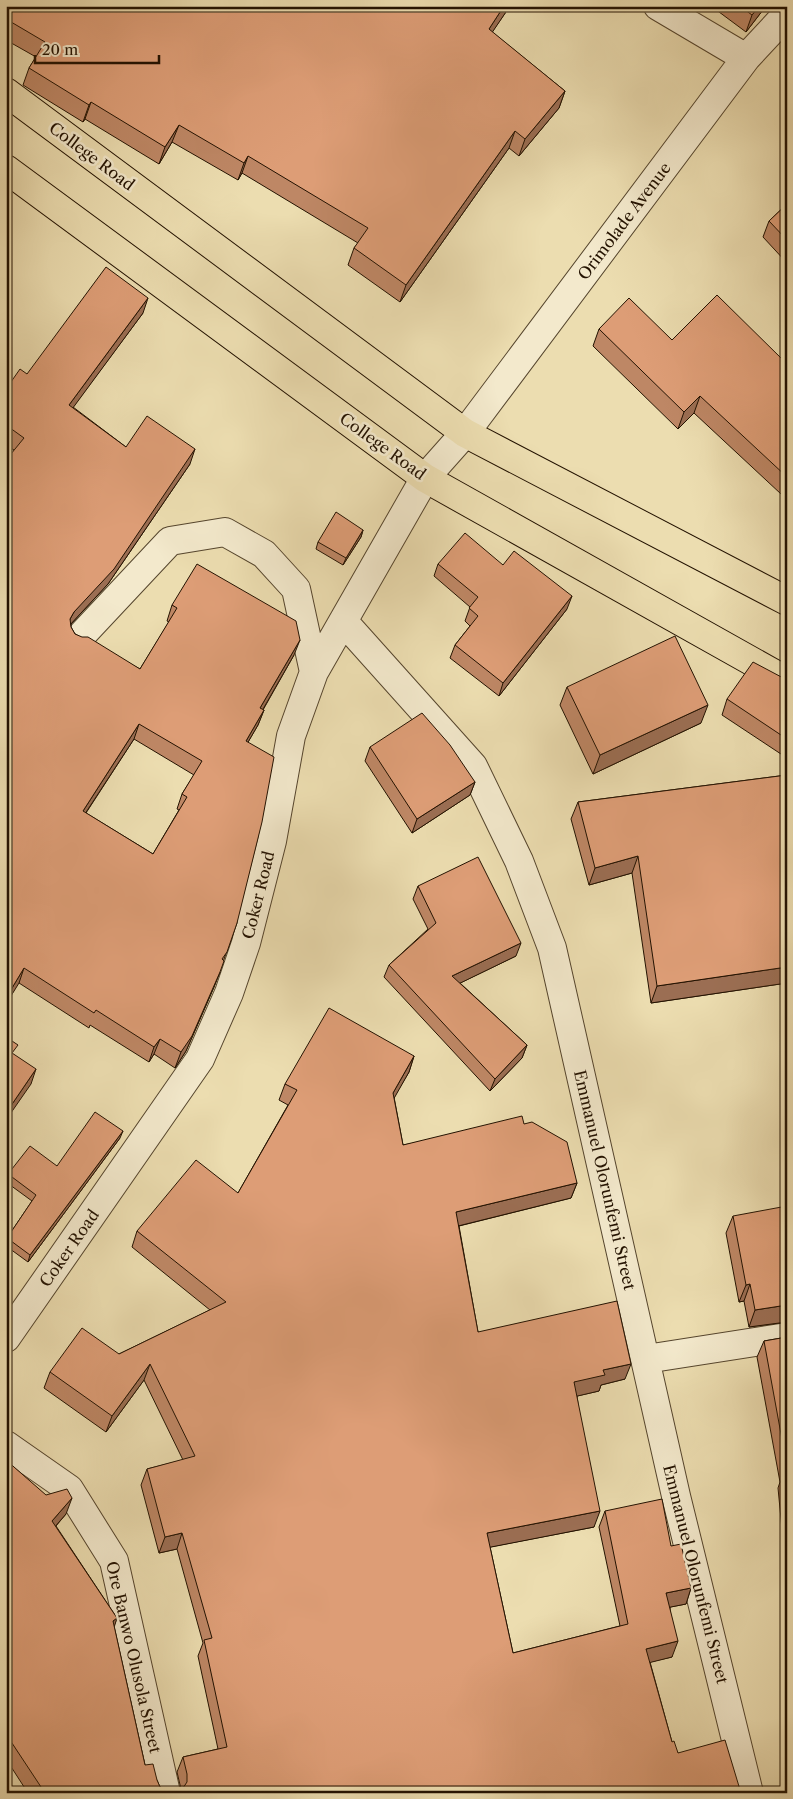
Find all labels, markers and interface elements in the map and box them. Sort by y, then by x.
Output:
scale bar [35,32,159,64]
text: 20 m [42,40,78,59]
street label: College Road [45,117,139,195]
street label: Orimolade Avenue [573,158,675,284]
street label: College Road [336,408,430,484]
street label: Coker Road [237,849,279,941]
street label: Emmanuel Olorunfemi Street [570,1068,640,1292]
street label: Coker Road [35,1205,103,1291]
street label: Emmanuel Olorunfemi Street [659,1462,733,1686]
street label: Ore Banwo Olusola Street [102,1559,166,1755]

